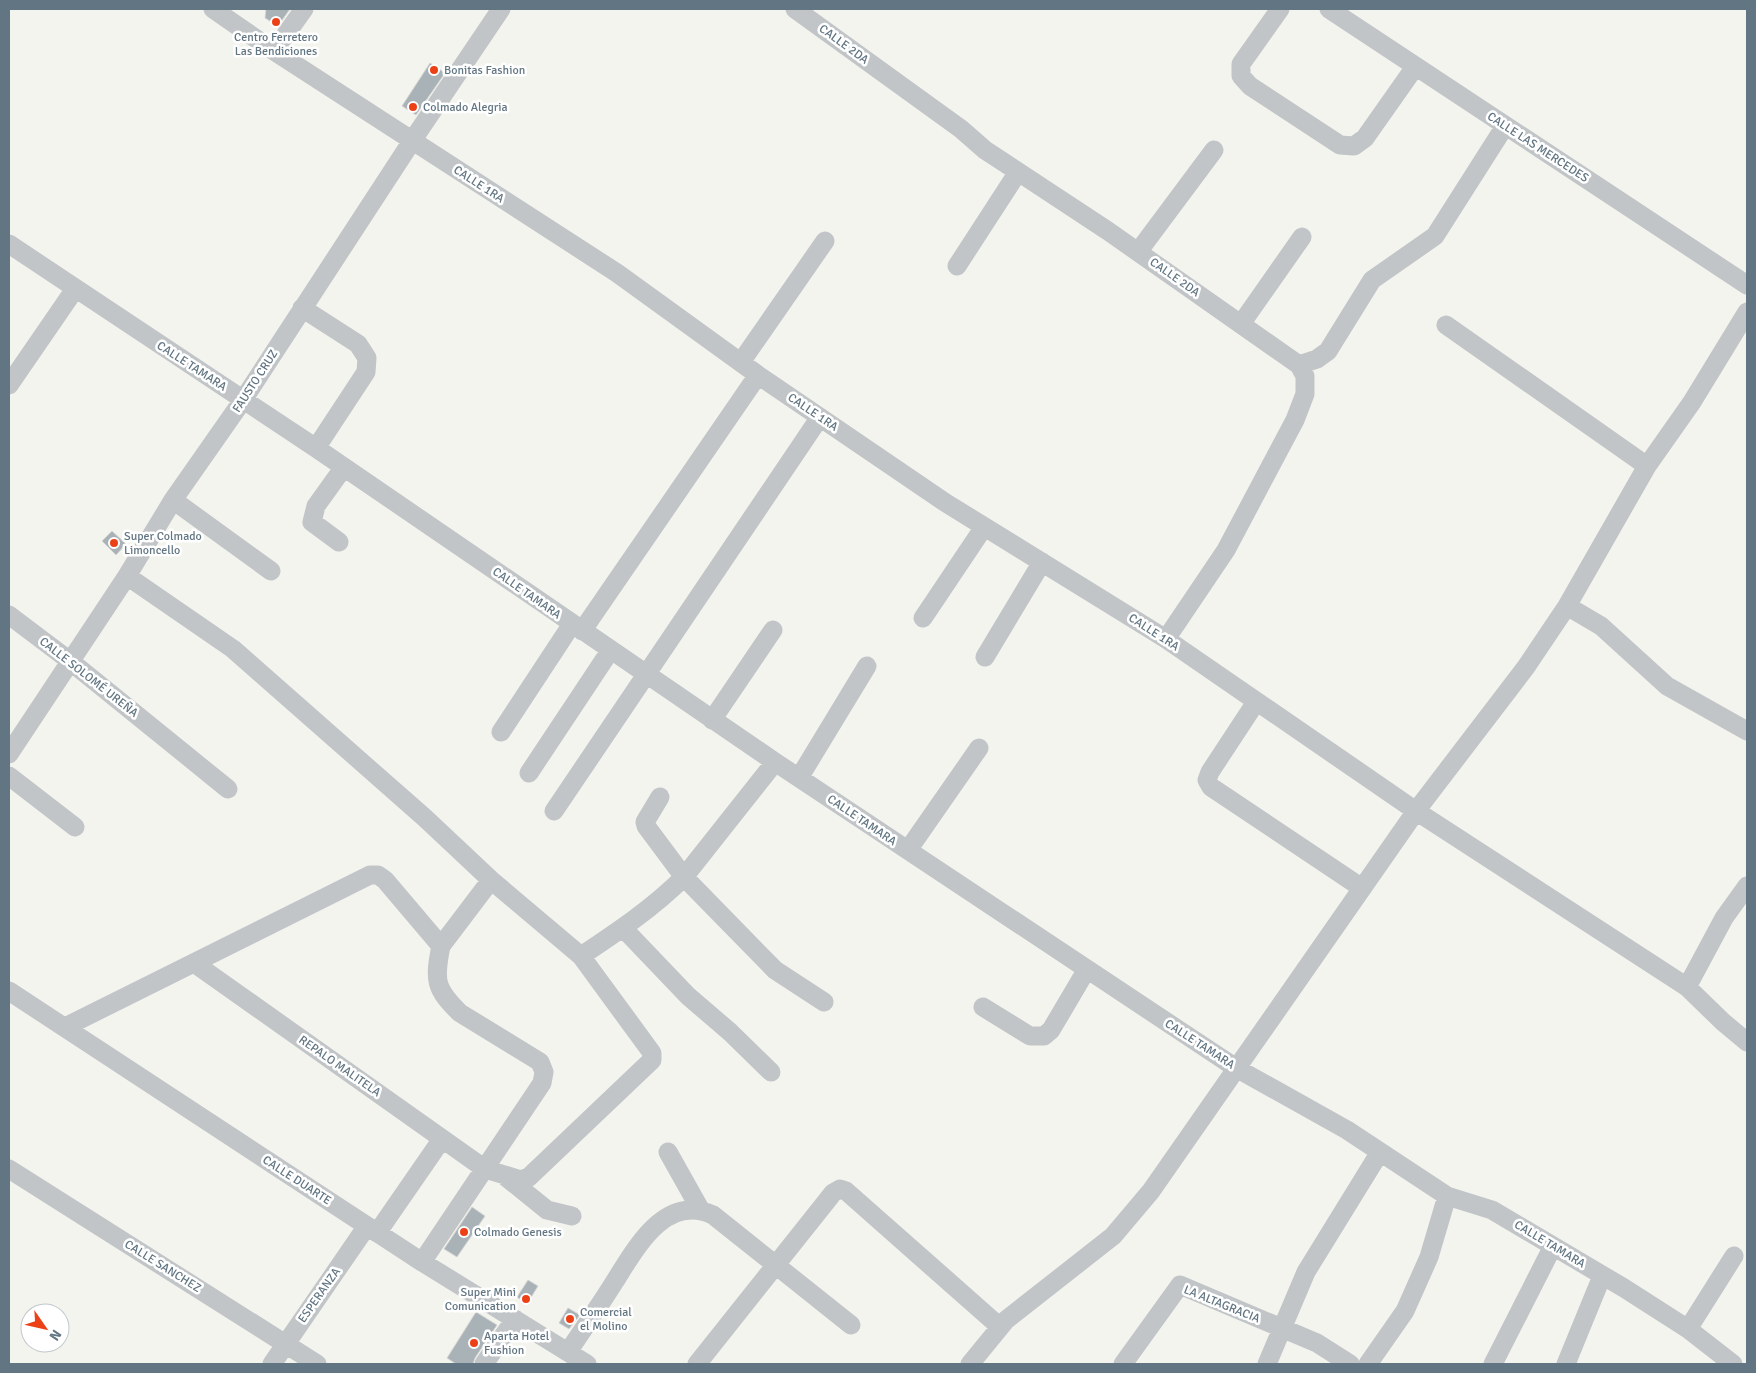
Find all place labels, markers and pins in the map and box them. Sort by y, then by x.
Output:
marker: Centro Ferretero Las Bendiciones [270,16,282,28]
place label: Centro Ferretero Las Bendiciones [234,30,318,59]
place label: Bonitas Fashion [444,63,525,78]
marker: Bonitas Fashion [428,64,440,76]
place label: Colmado Alegria [423,100,508,115]
marker: Colmado Alegria [407,101,419,113]
place label: Super Colmado Limoncello [124,529,202,558]
marker: Super Colmado Limoncello [108,537,120,549]
place label: Colmado Genesis [474,1225,562,1240]
marker: Colmado Genesis [458,1226,470,1238]
place label: Super Mini Comunication [445,1285,516,1314]
marker: Super Mini Comunication [520,1293,532,1305]
place label: Comercial el Molino [580,1305,632,1334]
marker: Comercial el Molino [564,1313,576,1325]
place label: Aparta Hotel Fushion [484,1329,550,1358]
marker: Aparta Hotel Fushion [468,1337,480,1349]

